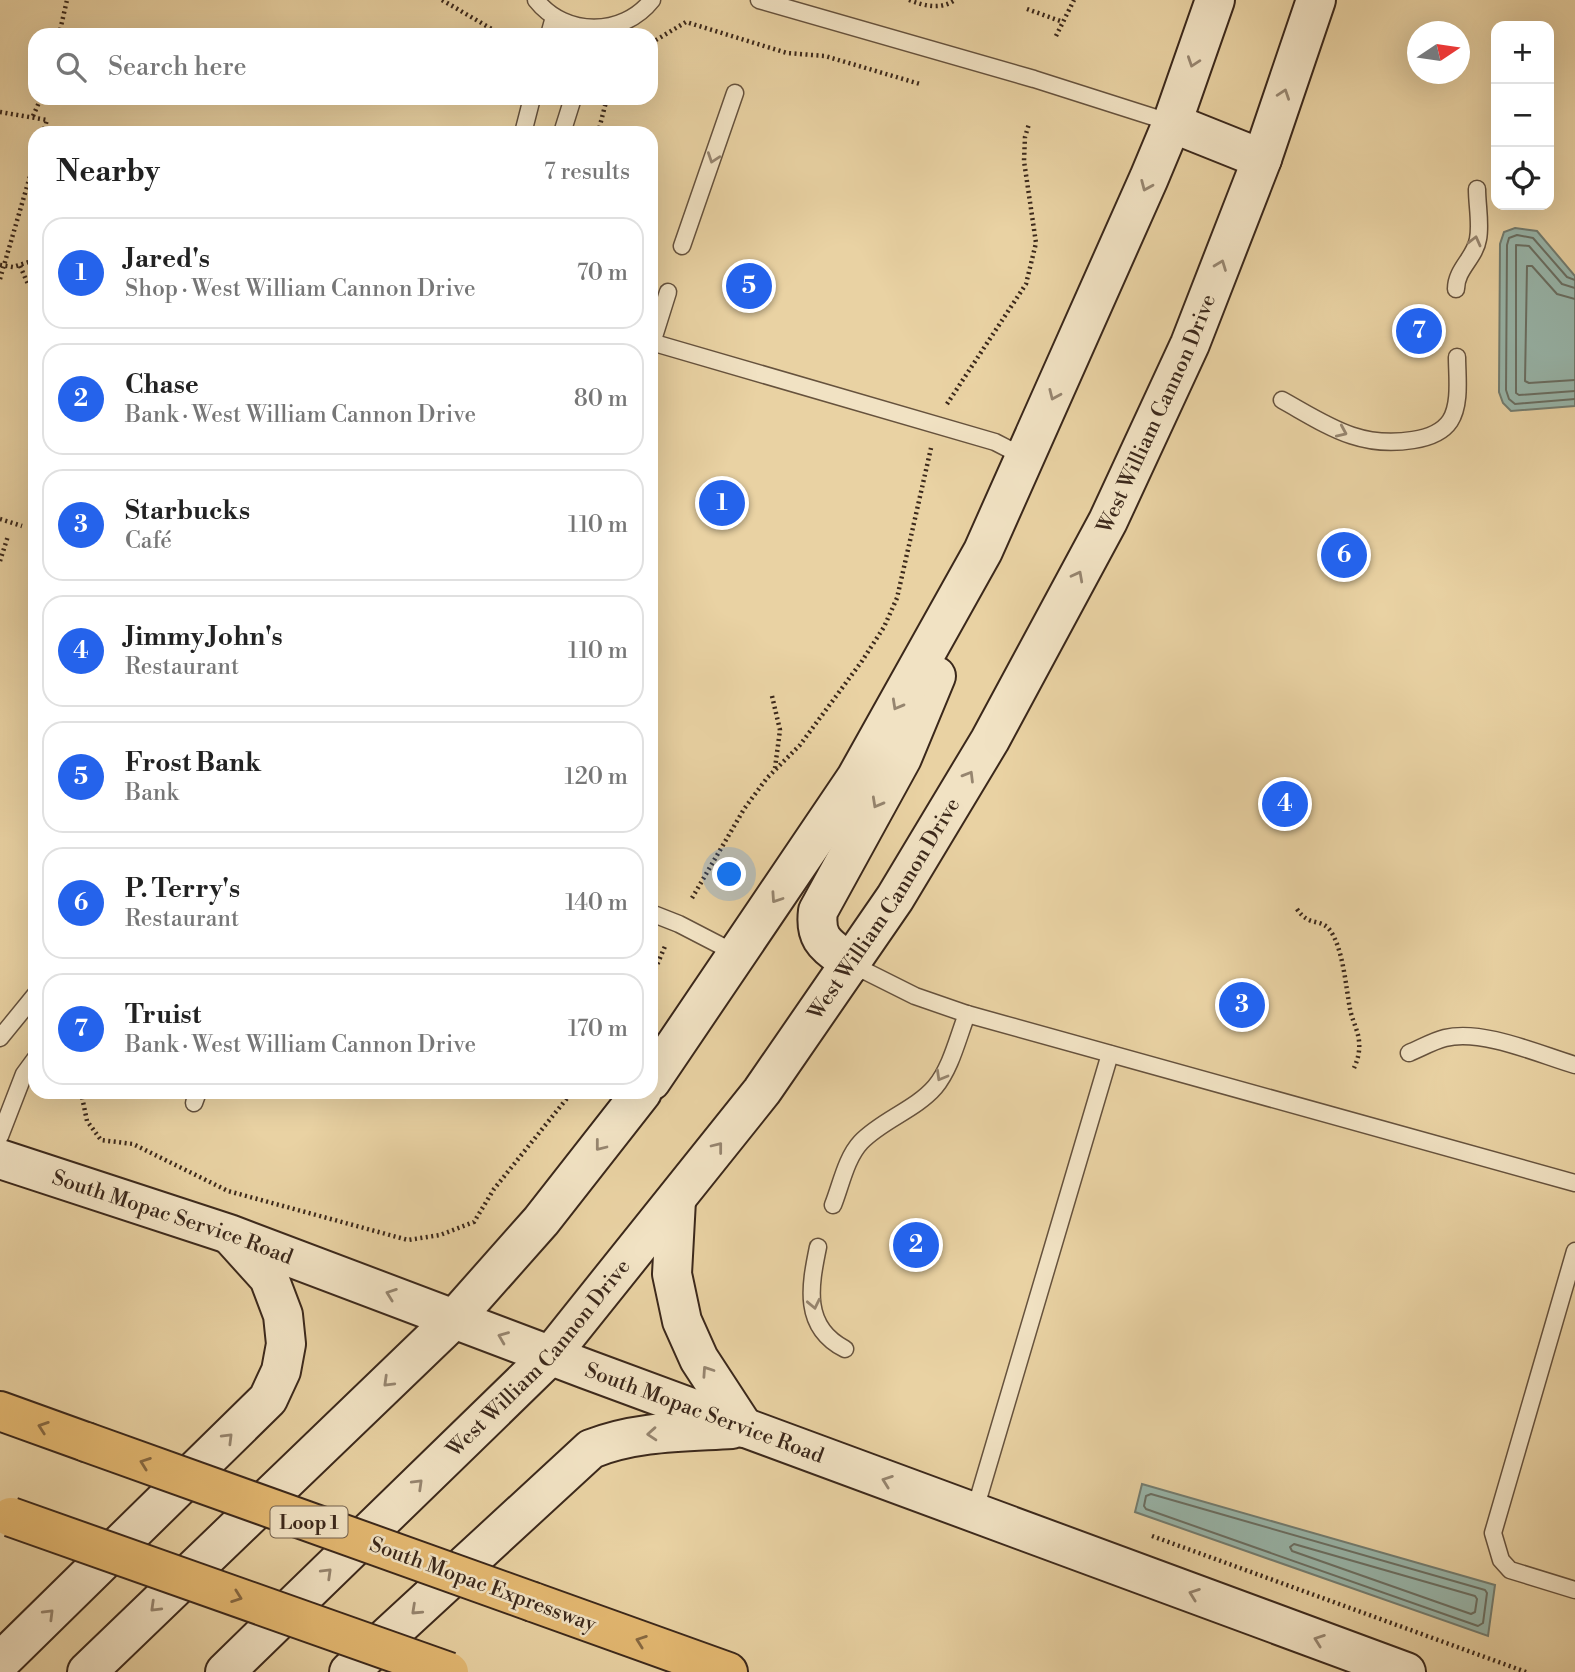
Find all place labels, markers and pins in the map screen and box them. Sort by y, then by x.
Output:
pin: 5 [726,260,772,312]
pin: 7 [1396,305,1442,357]
pin: 1 [699,477,745,529]
pin: 6 [1321,529,1367,581]
pin: 4 [1262,778,1308,830]
pin: 3 [1219,979,1265,1031]
pin: 2 [893,1219,939,1271]

